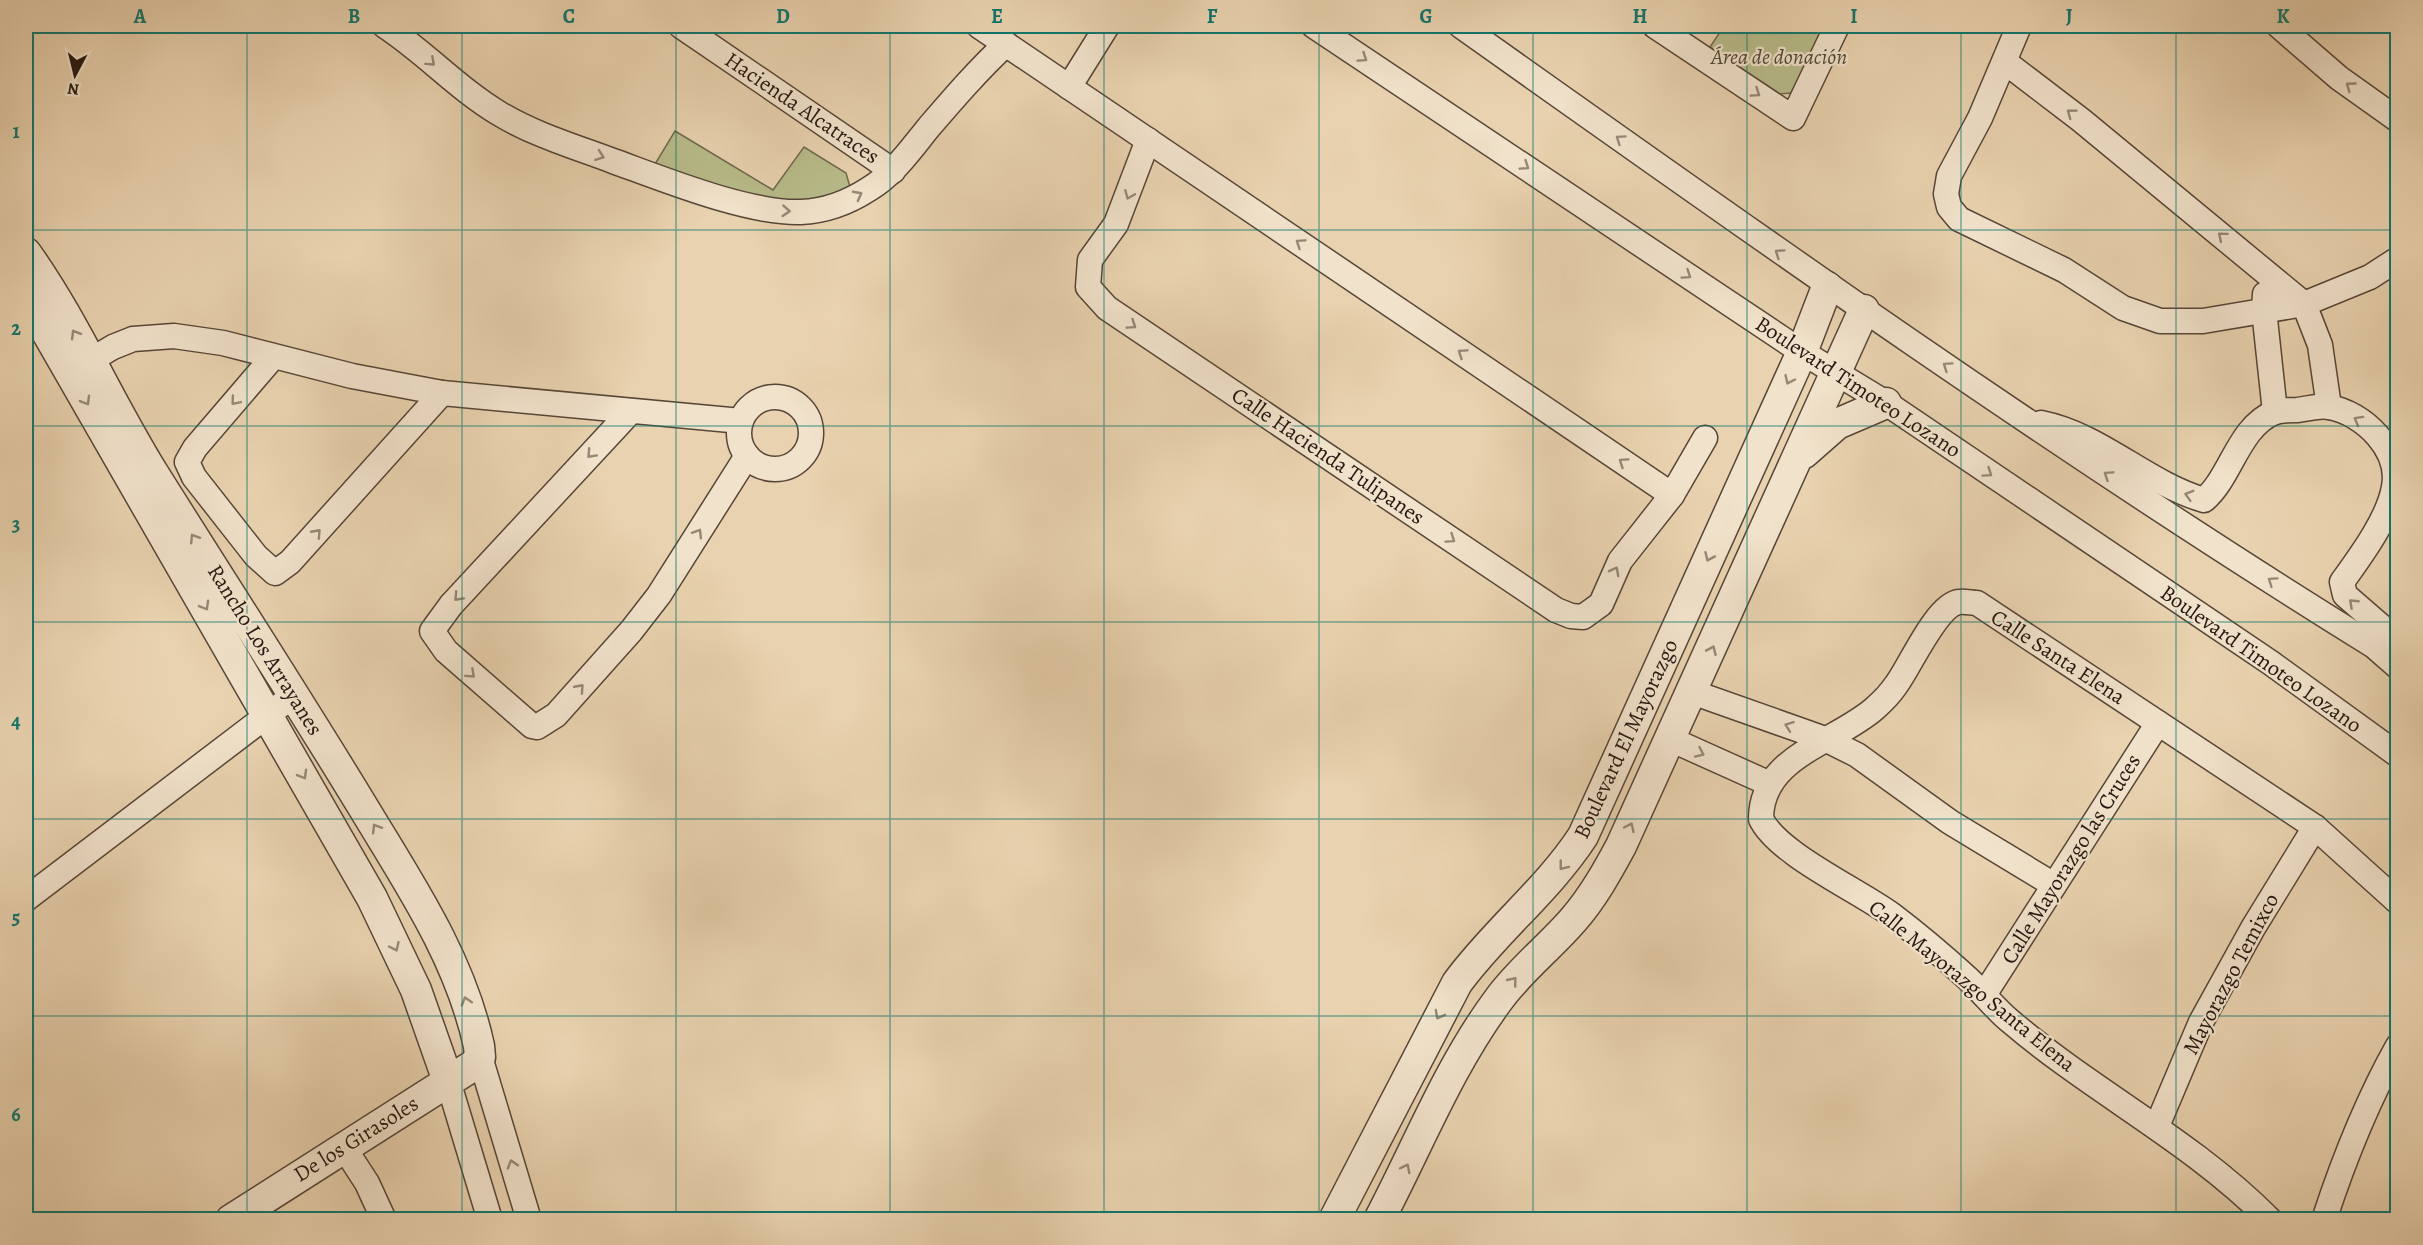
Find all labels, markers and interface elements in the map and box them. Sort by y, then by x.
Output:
text: A [133,3,147,30]
text: B [348,3,360,30]
text: C [563,3,575,30]
text: D [776,3,790,30]
text: E [991,3,1003,30]
text: F [1207,3,1218,30]
text: G [1419,3,1433,30]
text: H [1633,3,1648,30]
text: I [1850,3,1858,30]
text: J [2066,3,2073,30]
text: K [2276,3,2290,30]
park label: Área de donación [1710,42,1847,72]
north arrow [45,45,105,105]
street label: Hacienda Alcatraces [719,45,885,171]
one-way arrow [1356,51,1367,62]
one-way arrow [424,55,435,66]
text: N [66,77,80,101]
one-way arrow [2346,82,2357,93]
one-way arrow [1750,86,1760,98]
one-way arrow [2067,109,2078,120]
text: 1 [12,118,20,145]
one-way arrow [1616,135,1627,146]
one-way arrow [594,148,604,161]
one-way arrow [1519,159,1529,171]
one-way arrow [1124,189,1136,200]
one-way arrow [852,191,863,202]
one-way arrow [782,204,791,217]
one-way arrow [2218,233,2229,244]
one-way arrow [1296,239,1307,250]
one-way arrow [1775,249,1786,260]
one-way arrow [1680,268,1691,279]
street label: Boulevard Timoteo Lozano [1749,309,1967,465]
text: 2 [11,315,21,342]
one-way arrow [1125,318,1136,329]
one-way arrow [71,330,83,340]
one-way arrow [1458,348,1468,360]
one-way arrow [1942,362,1953,373]
one-way arrow [1784,373,1796,384]
street label: Calle Hacienda Tulipanes [1226,380,1430,532]
one-way arrow [231,394,242,405]
one-way arrow [79,395,90,405]
one-way arrow [2354,416,2364,427]
one-way arrow [587,447,598,458]
one-way arrow [1619,458,1630,469]
one-way arrow [1982,466,1993,477]
one-way arrow [2104,471,2115,482]
one-way arrow [2185,490,2195,502]
text: 3 [12,511,20,538]
one-way arrow [310,529,321,539]
one-way arrow [691,529,702,540]
one-way arrow [1444,532,1455,543]
one-way arrow [191,534,202,545]
one-way arrow [1704,551,1716,562]
street label: Rancho Los Arrayanes [200,559,330,741]
one-way arrow [1608,566,1619,577]
one-way arrow [2267,577,2278,588]
street label: Boulevard Timoteo Lozano [2154,578,2368,740]
one-way arrow [455,589,466,600]
one-way arrow [2349,599,2359,610]
one-way arrow [198,600,210,610]
street label: Calle Santa Elena [1985,602,2132,712]
street label: Boulevard El Mayorazgo [1567,634,1685,844]
one-way arrow [1704,645,1716,656]
one-way arrow [465,667,475,678]
one-way arrow [573,684,584,695]
text: 4 [11,708,21,735]
one-way arrow [1785,721,1795,734]
one-way arrow [1693,745,1704,757]
street label: Calle Mayorazgo las Cruces [1994,748,2148,970]
one-way arrow [296,769,308,779]
one-way arrow [1622,822,1634,833]
one-way arrow [371,824,383,834]
one-way arrow [1559,859,1570,870]
street label: Mayorazgo Temixco [2176,888,2286,1060]
street label: Calle Mayorazgo Santa Elena [1862,893,2082,1079]
text: 5 [12,904,20,931]
one-way arrow [388,940,400,951]
one-way arrow [1506,977,1517,988]
one-way arrow [461,996,473,1007]
one-way arrow [1435,1009,1446,1019]
street label: De los Girasoles [288,1089,424,1189]
text: 6 [11,1101,21,1128]
one-way arrow [507,1159,519,1169]
one-way arrow [1399,1164,1410,1174]

